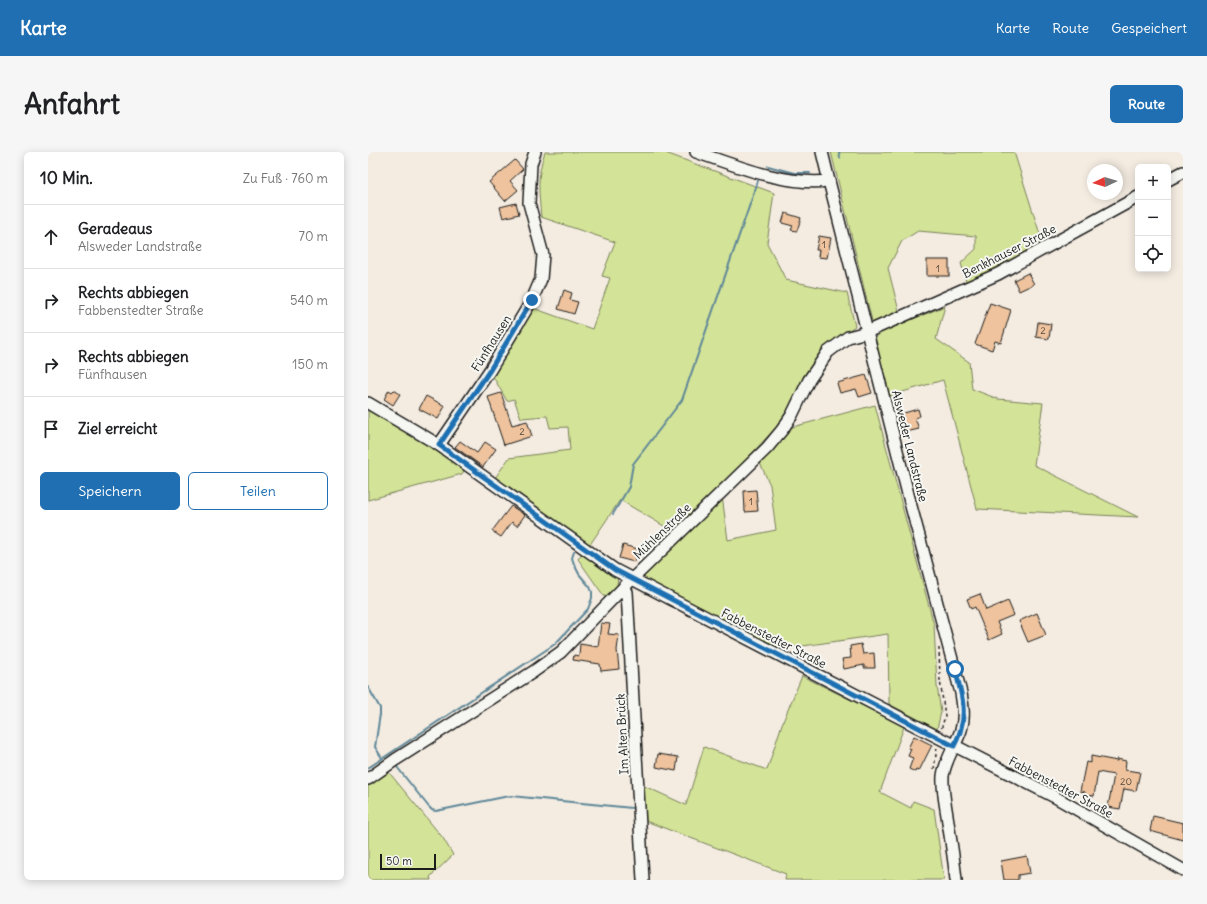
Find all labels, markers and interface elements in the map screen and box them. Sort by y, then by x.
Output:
text: Karte [20,16,67,40]
text: Karte [996,19,1030,37]
text: Route [1052,19,1089,37]
text: Gespeichert [1111,19,1187,37]
button: Route [1110,85,1183,123]
text: Anfahrt [24,86,120,122]
north arrow [1087,164,1123,200]
map controls [1135,164,1171,272]
button: + [1135,164,1171,200]
text: 10 Min. [40,167,93,189]
text: Zu Fuß · 760 m [243,170,328,187]
button: − [1135,200,1171,236]
text: Geradeaus [78,219,152,238]
street label: Benkhauser Straße [960,221,1058,281]
icon: ahead [40,226,62,248]
text: 70 m [299,228,328,245]
button: locate [1135,236,1171,272]
text: Alsweder Landstraße [78,238,202,255]
house number: 1 [822,238,826,251]
house number: 1 [936,262,940,275]
text: Rechts abbiegen [78,283,189,302]
icon: right [40,290,62,312]
route end [523,291,541,309]
text: 540 m [290,292,328,309]
text: Fabbenstedter Straße [78,302,204,319]
street label: Fünfhausen [468,312,514,374]
house number: 2 [1040,324,1046,337]
text: Rechts abbiegen [78,347,189,366]
icon: right [40,354,62,376]
text: 150 m [292,356,328,373]
text: Fünfhausen [78,366,147,383]
street label: Alsweder Landstraße [889,389,931,503]
icon: arrive [40,418,62,440]
text: Ziel erreicht [78,419,157,438]
house number: 2 [519,425,525,438]
button: Speichern [40,472,180,510]
button: Teilen [188,472,328,510]
house number: 1 [749,495,753,508]
street label: Mühlenstraße [630,500,694,562]
street label: Fabbenstedter Straße [719,605,829,671]
route start [946,660,964,678]
street label: Im Alten Brück [612,693,632,775]
street label: Fabbenstedter Straße [1006,753,1116,821]
house number: 20 [1120,775,1132,788]
scale bar [380,852,436,871]
text: 50 m [386,854,412,868]

